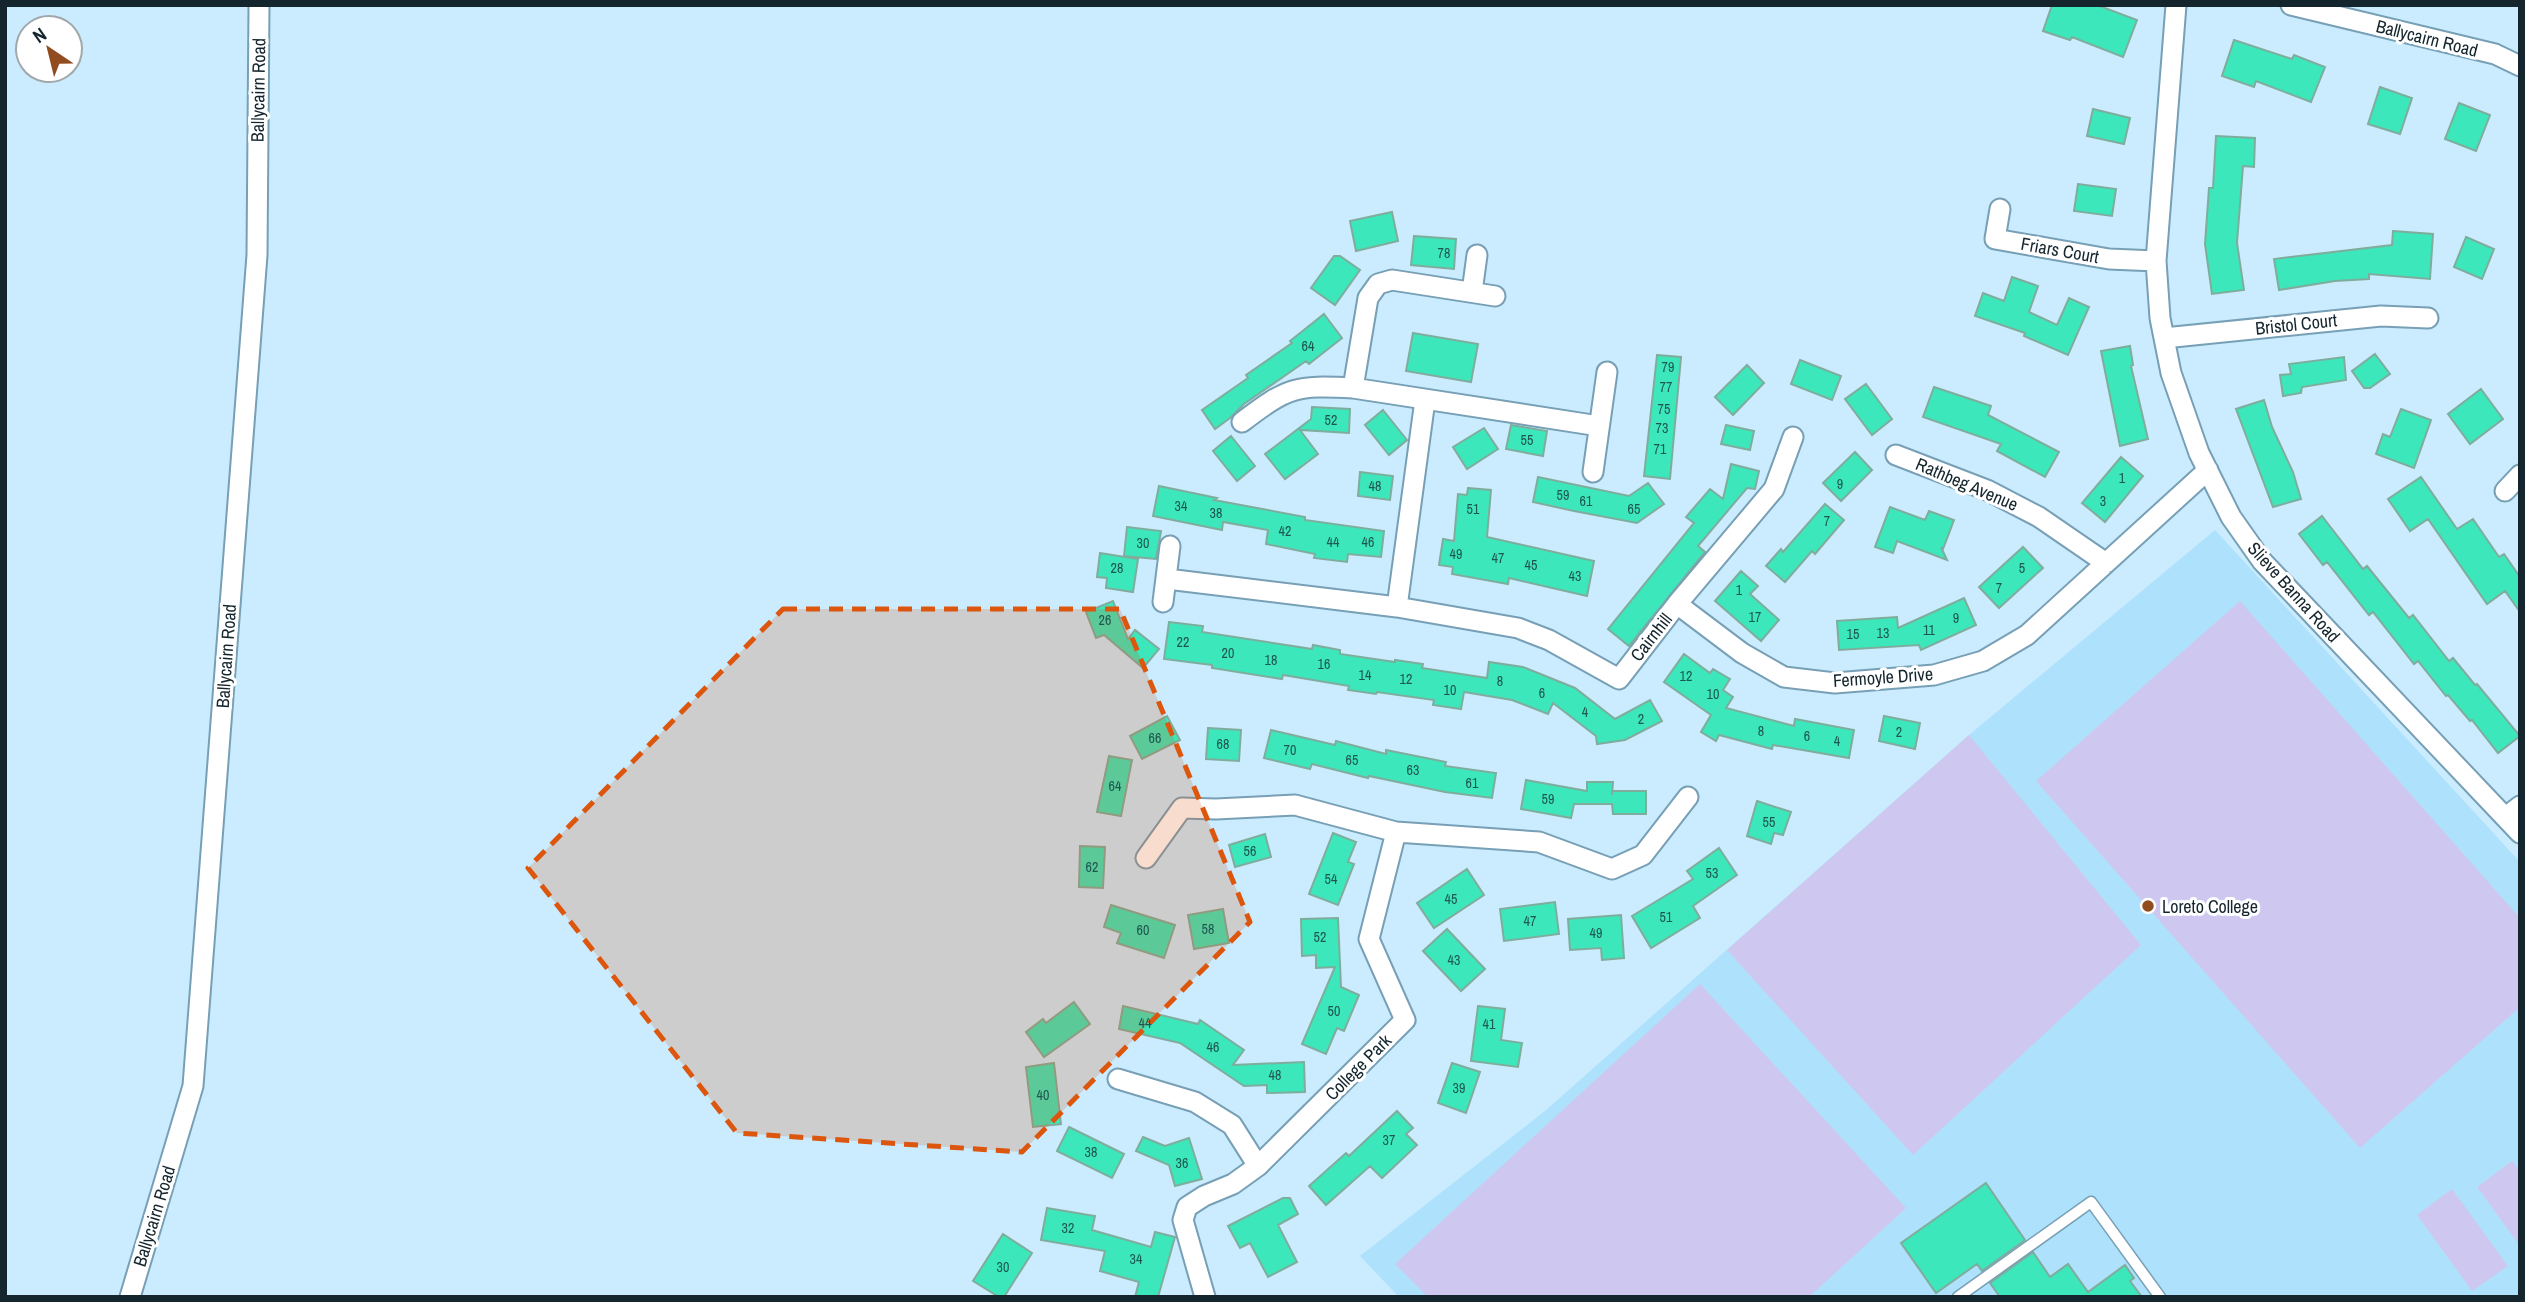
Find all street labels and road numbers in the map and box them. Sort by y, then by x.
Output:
street label: Ballycairn Road [2373,13,2481,63]
street label: Ballycairn Road [245,38,271,142]
street label: Friars Court [2019,231,2101,269]
street label: Bristol Court [2254,307,2338,341]
street label: Rathbeg Avenue [1912,451,2022,517]
street label: Slieve Banna Road [2242,536,2346,648]
street label: Ballycairn Road [210,603,242,709]
street label: Cairnhill [1624,608,1678,666]
street label: Fermoyle Drive [1832,661,1934,693]
street label: College Park [1319,1028,1397,1106]
street label: Ballycairn Road [127,1163,181,1269]

